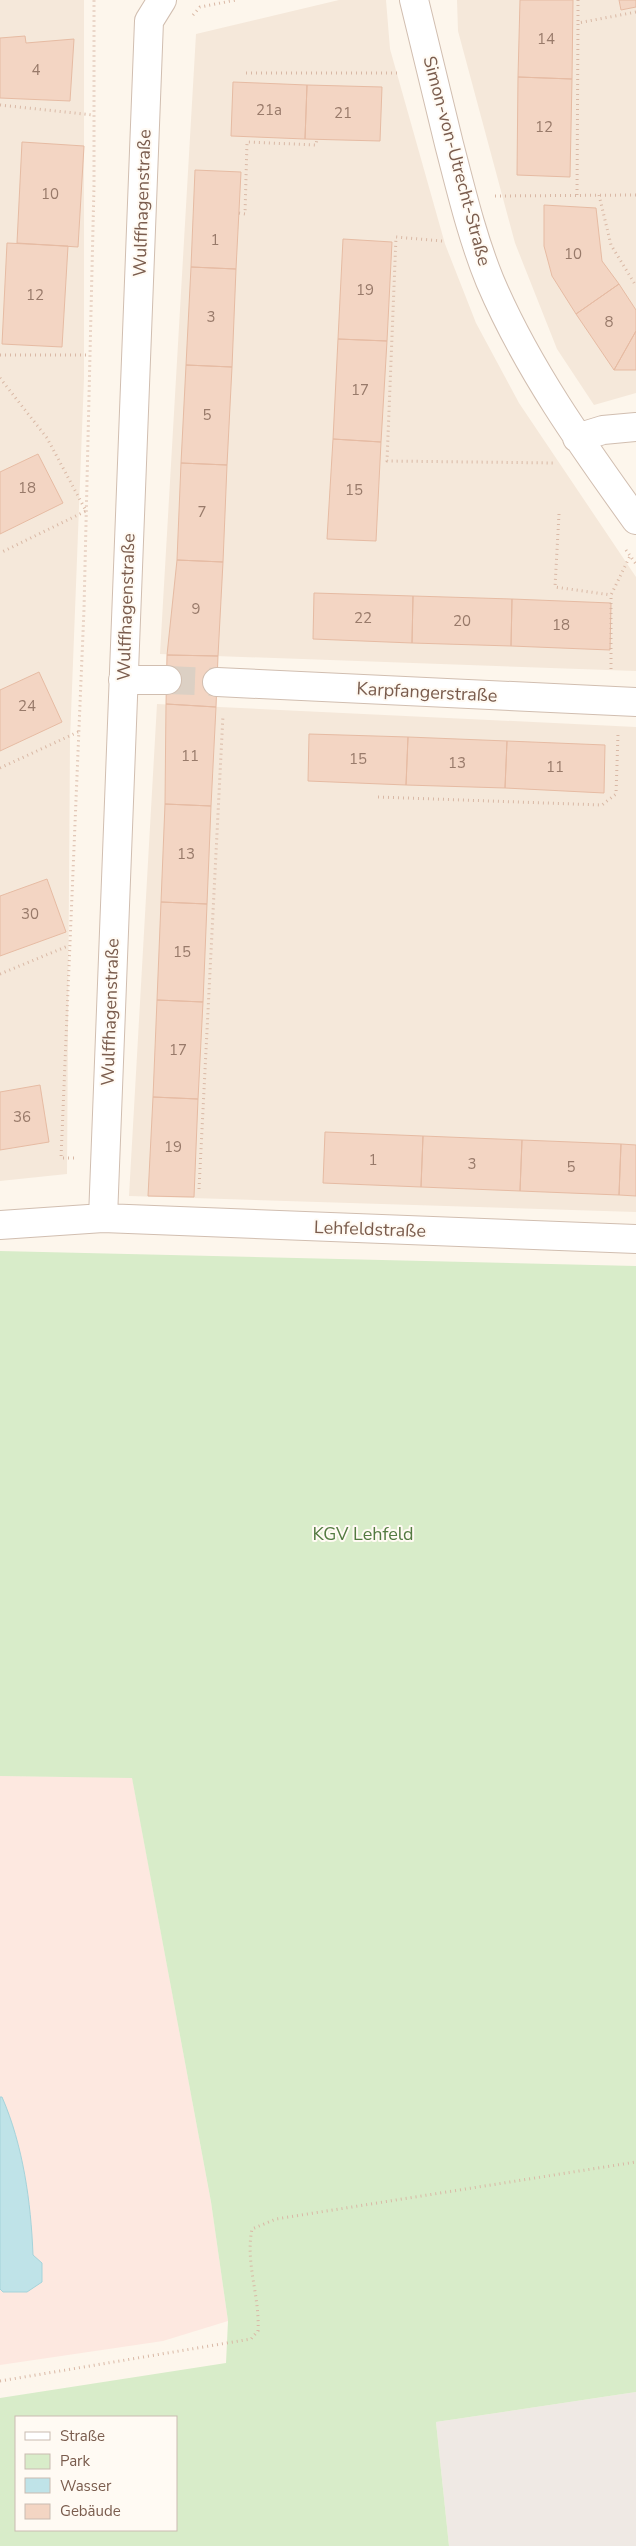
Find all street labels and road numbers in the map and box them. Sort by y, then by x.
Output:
street label: Simon-von-Utrecht-Straße [417,53,497,269]
street label: Wulffhagenstraße [127,129,157,277]
street label: Wulffhagenstraße [111,533,141,681]
street label: Karpfangerstraße [356,676,498,708]
street label: Wulffhagenstraße [95,938,125,1086]
street label: Lehfeldstraße [314,1215,426,1243]

